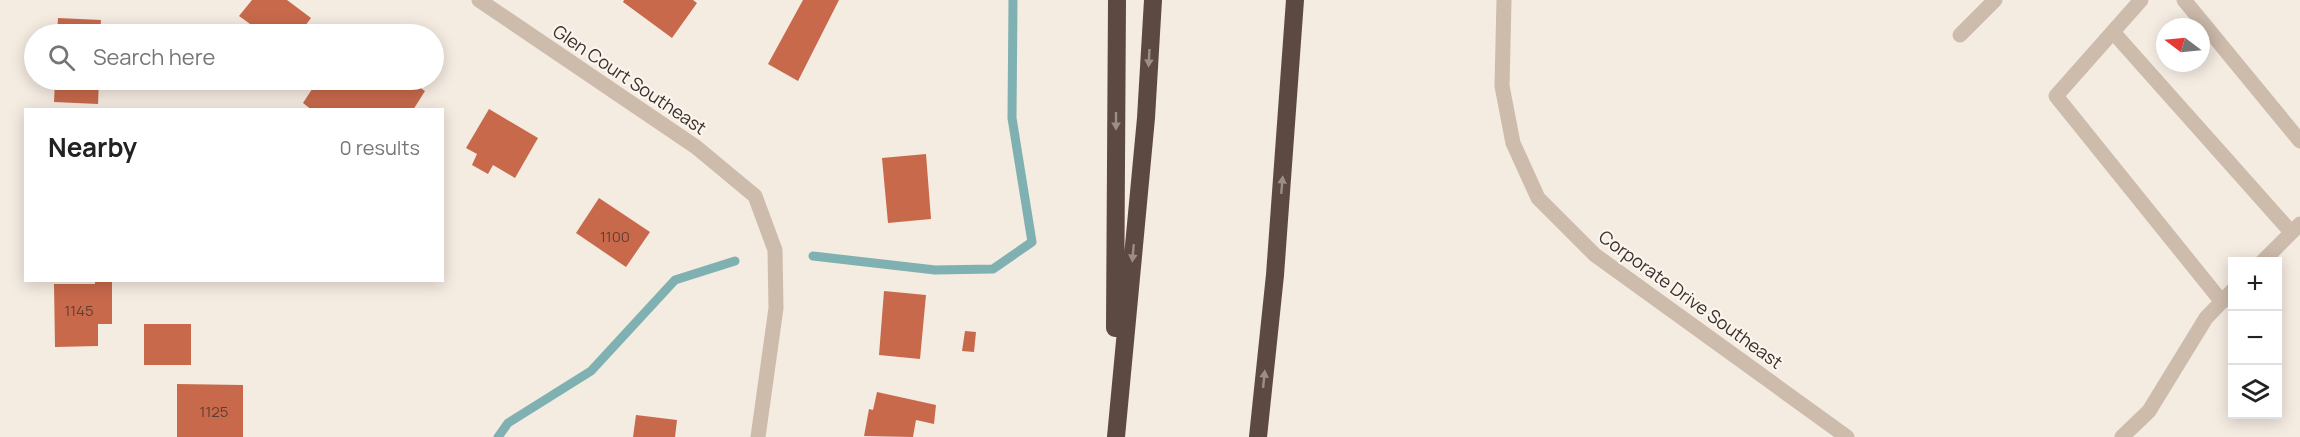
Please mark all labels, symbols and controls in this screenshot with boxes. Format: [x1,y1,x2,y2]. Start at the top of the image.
north arrow [2156,18,2210,72]
street label: Glen Court Southeast [549,19,711,139]
search box [24,24,444,90]
icon: search [45,41,78,74]
text: Search here [93,42,215,72]
one-way arrow [1145,49,1154,68]
one-way arrow [1111,112,1121,131]
text: Nearby [48,129,137,165]
text: 0 results [340,134,420,161]
one-way arrow [1277,175,1287,194]
street label: Corporate Drive Southeast [1594,224,1788,374]
house number: 1100 [600,226,630,247]
one-way arrow [1128,243,1138,262]
map controls [2228,257,2282,419]
button: + [2228,257,2282,311]
house number: 1145 [64,300,94,321]
button: − [2228,311,2282,365]
button: layers [2228,365,2282,419]
one-way arrow [1259,369,1269,388]
house number: 1125 [200,401,228,422]

